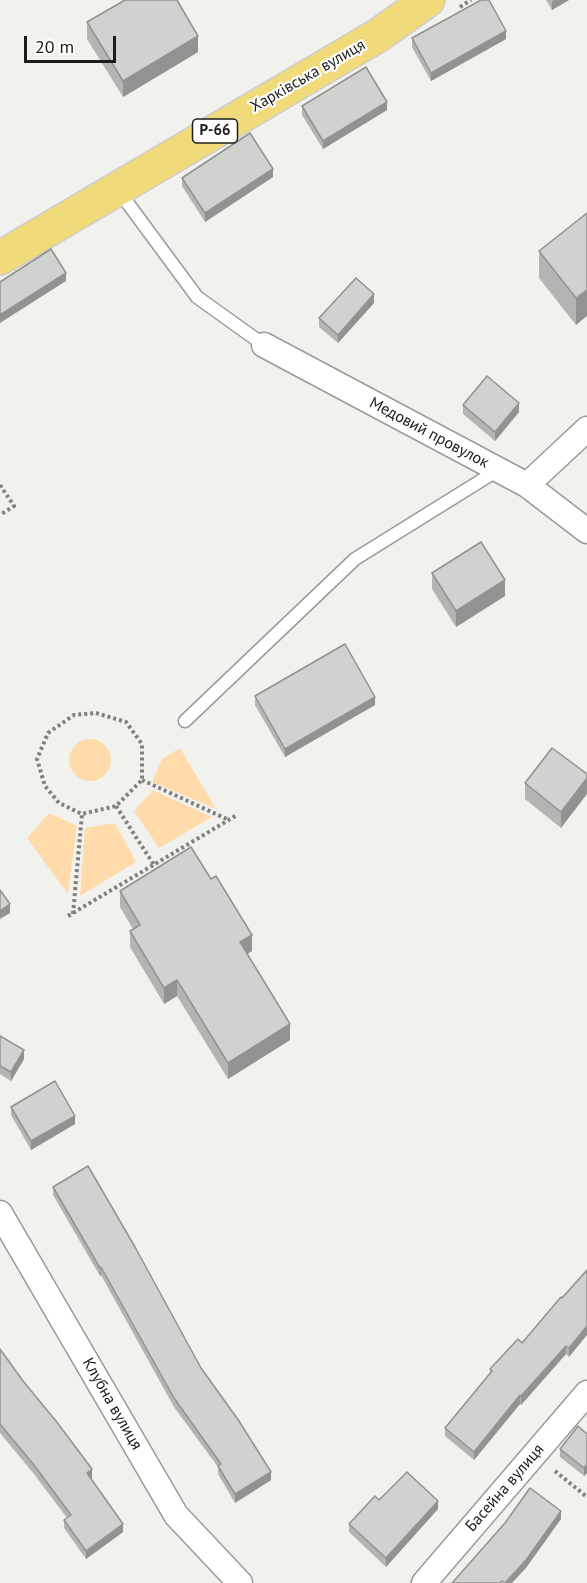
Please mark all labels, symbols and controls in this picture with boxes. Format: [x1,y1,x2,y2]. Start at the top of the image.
scale bar [27,24,118,62]
text: 20 m [35,35,74,58]
street label: Харківська вулиця [247,35,369,117]
road number: Р-66 [192,119,238,143]
street label: Медовий провулок [366,393,492,473]
street label: Клубна вулиця [78,1355,146,1453]
street label: Басейна вулиця [462,1440,548,1536]

